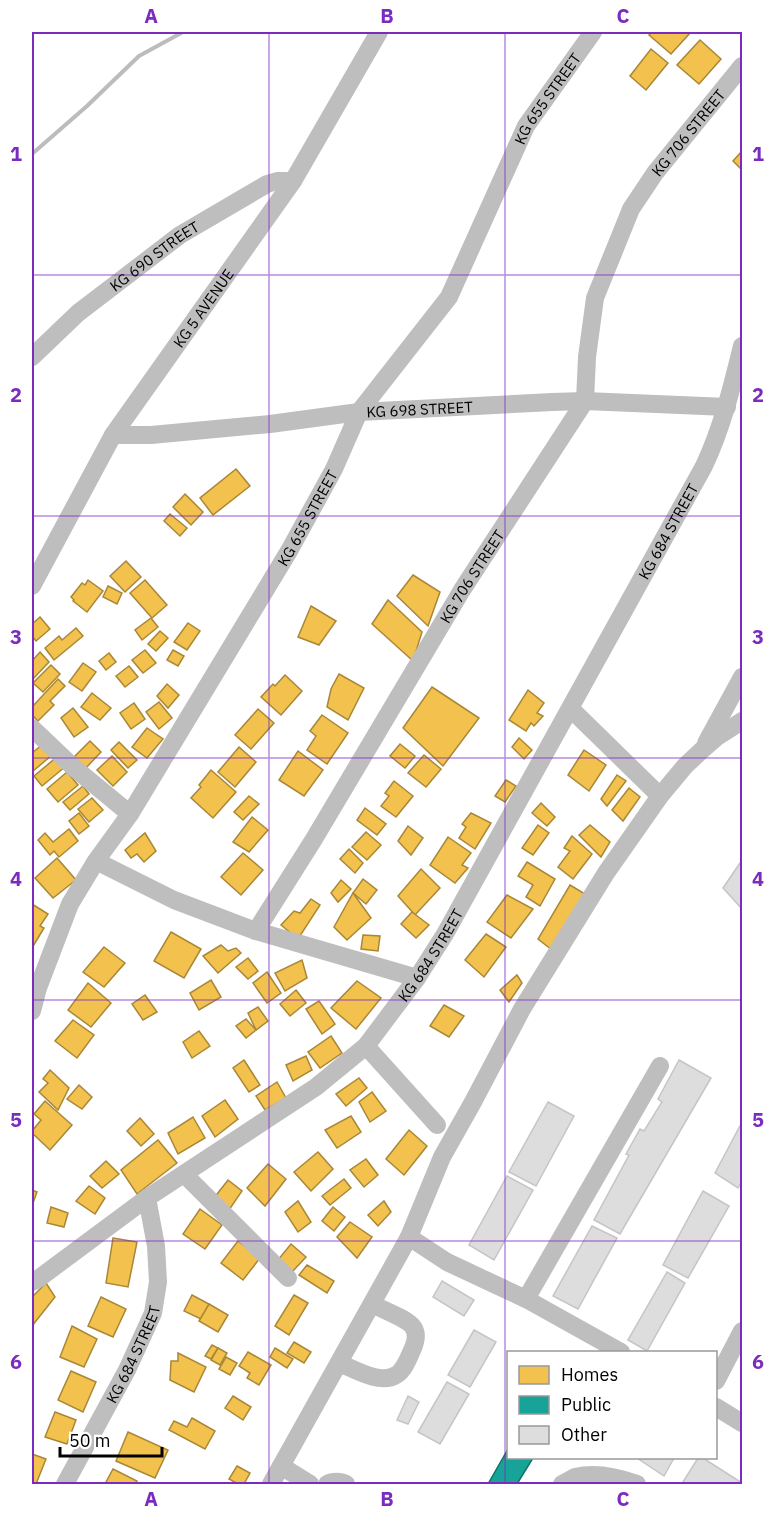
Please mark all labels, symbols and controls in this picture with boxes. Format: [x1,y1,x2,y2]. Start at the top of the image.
text: A [144,2,158,29]
text: B [380,2,394,29]
text: C [616,2,630,29]
street label: KG 655 STREET [510,49,585,147]
street label: KG 706 STREET [647,85,729,180]
text: 1 [10,140,22,167]
text: 1 [752,140,764,167]
street label: KG 690 STREET [106,216,203,295]
street label: KG 5 AVENUE [169,265,237,351]
text: 2 [10,381,22,408]
text: 2 [752,381,764,408]
street label: KG 698 STREET [366,397,474,421]
street label: KG 655 STREET [273,466,341,569]
street label: KG 684 STREET [634,480,702,582]
street label: KG 706 STREET [435,526,508,626]
text: 3 [10,623,22,650]
text: 3 [752,623,764,650]
text: 4 [10,865,22,892]
text: 4 [752,865,764,892]
street label: KG 684 STREET [393,905,467,1005]
text: 5 [10,1106,22,1133]
text: 5 [752,1106,764,1133]
street label: KG 684 STREET [101,1303,164,1406]
text: 6 [10,1348,22,1375]
text: 6 [752,1348,764,1375]
legend [507,1351,717,1459]
text: Homes [561,1363,618,1386]
text: Public [561,1393,611,1416]
scale bar [60,1420,162,1458]
text: Other [561,1423,607,1446]
text: 50 m [69,1429,111,1452]
text: A [144,1485,158,1512]
text: B [380,1485,394,1512]
text: C [616,1485,630,1512]

